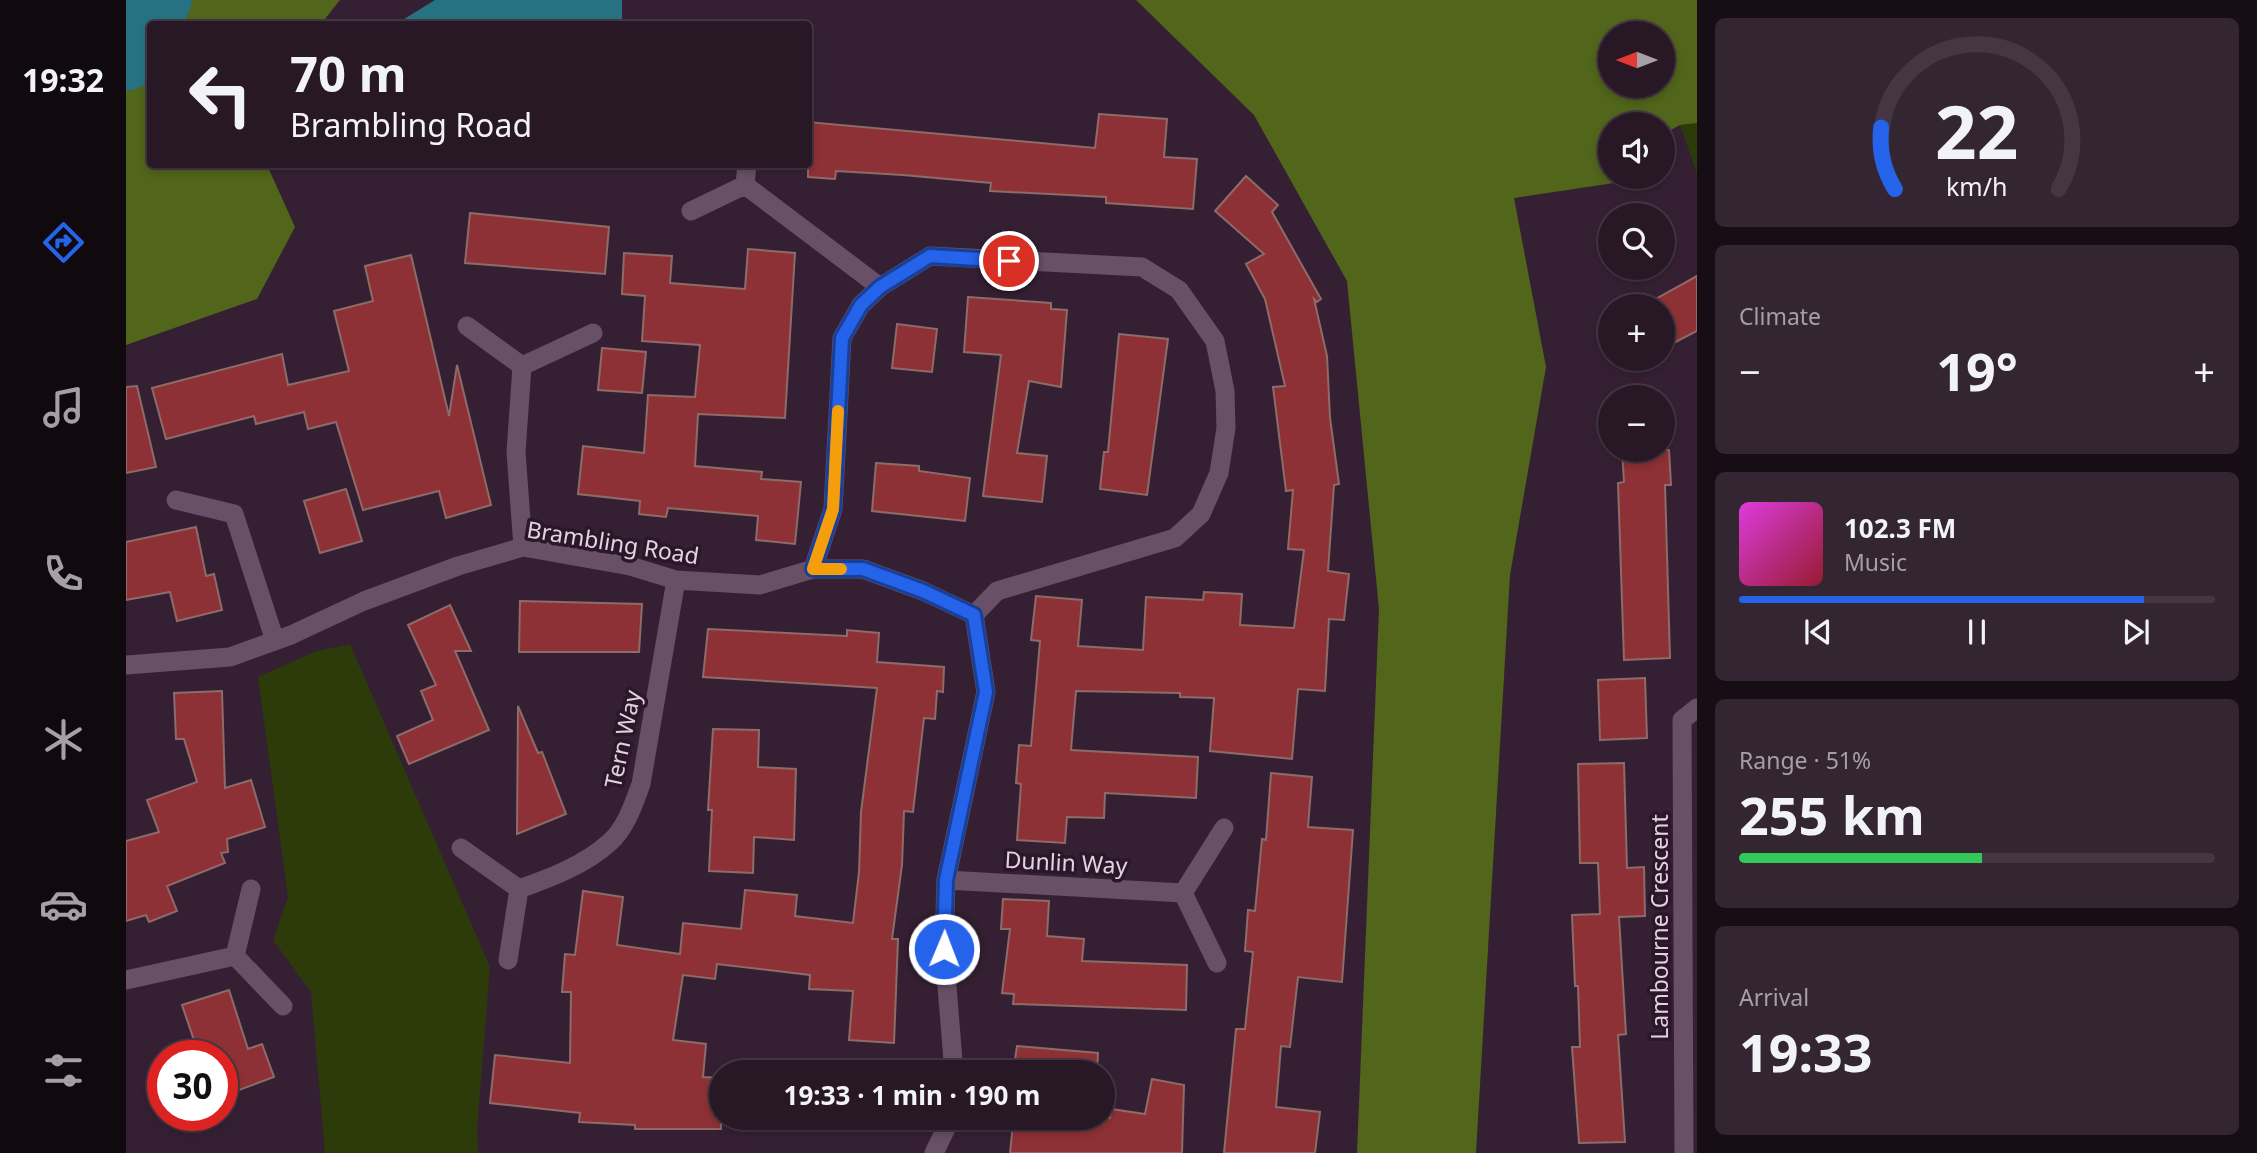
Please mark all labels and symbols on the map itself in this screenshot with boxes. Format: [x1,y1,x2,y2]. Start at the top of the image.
north arrow [1598,21,1675,98]
pin [979,231,1039,291]
street label: Brambling Road [525,513,701,571]
street label: Tern Way [596,687,648,791]
street label: Lambourne Crescent [1643,814,1675,1040]
street label: Dunlin Way [1004,843,1128,881]
position arrow [907,912,981,986]
speed limit sign: 30 [147,1040,238,1131]

